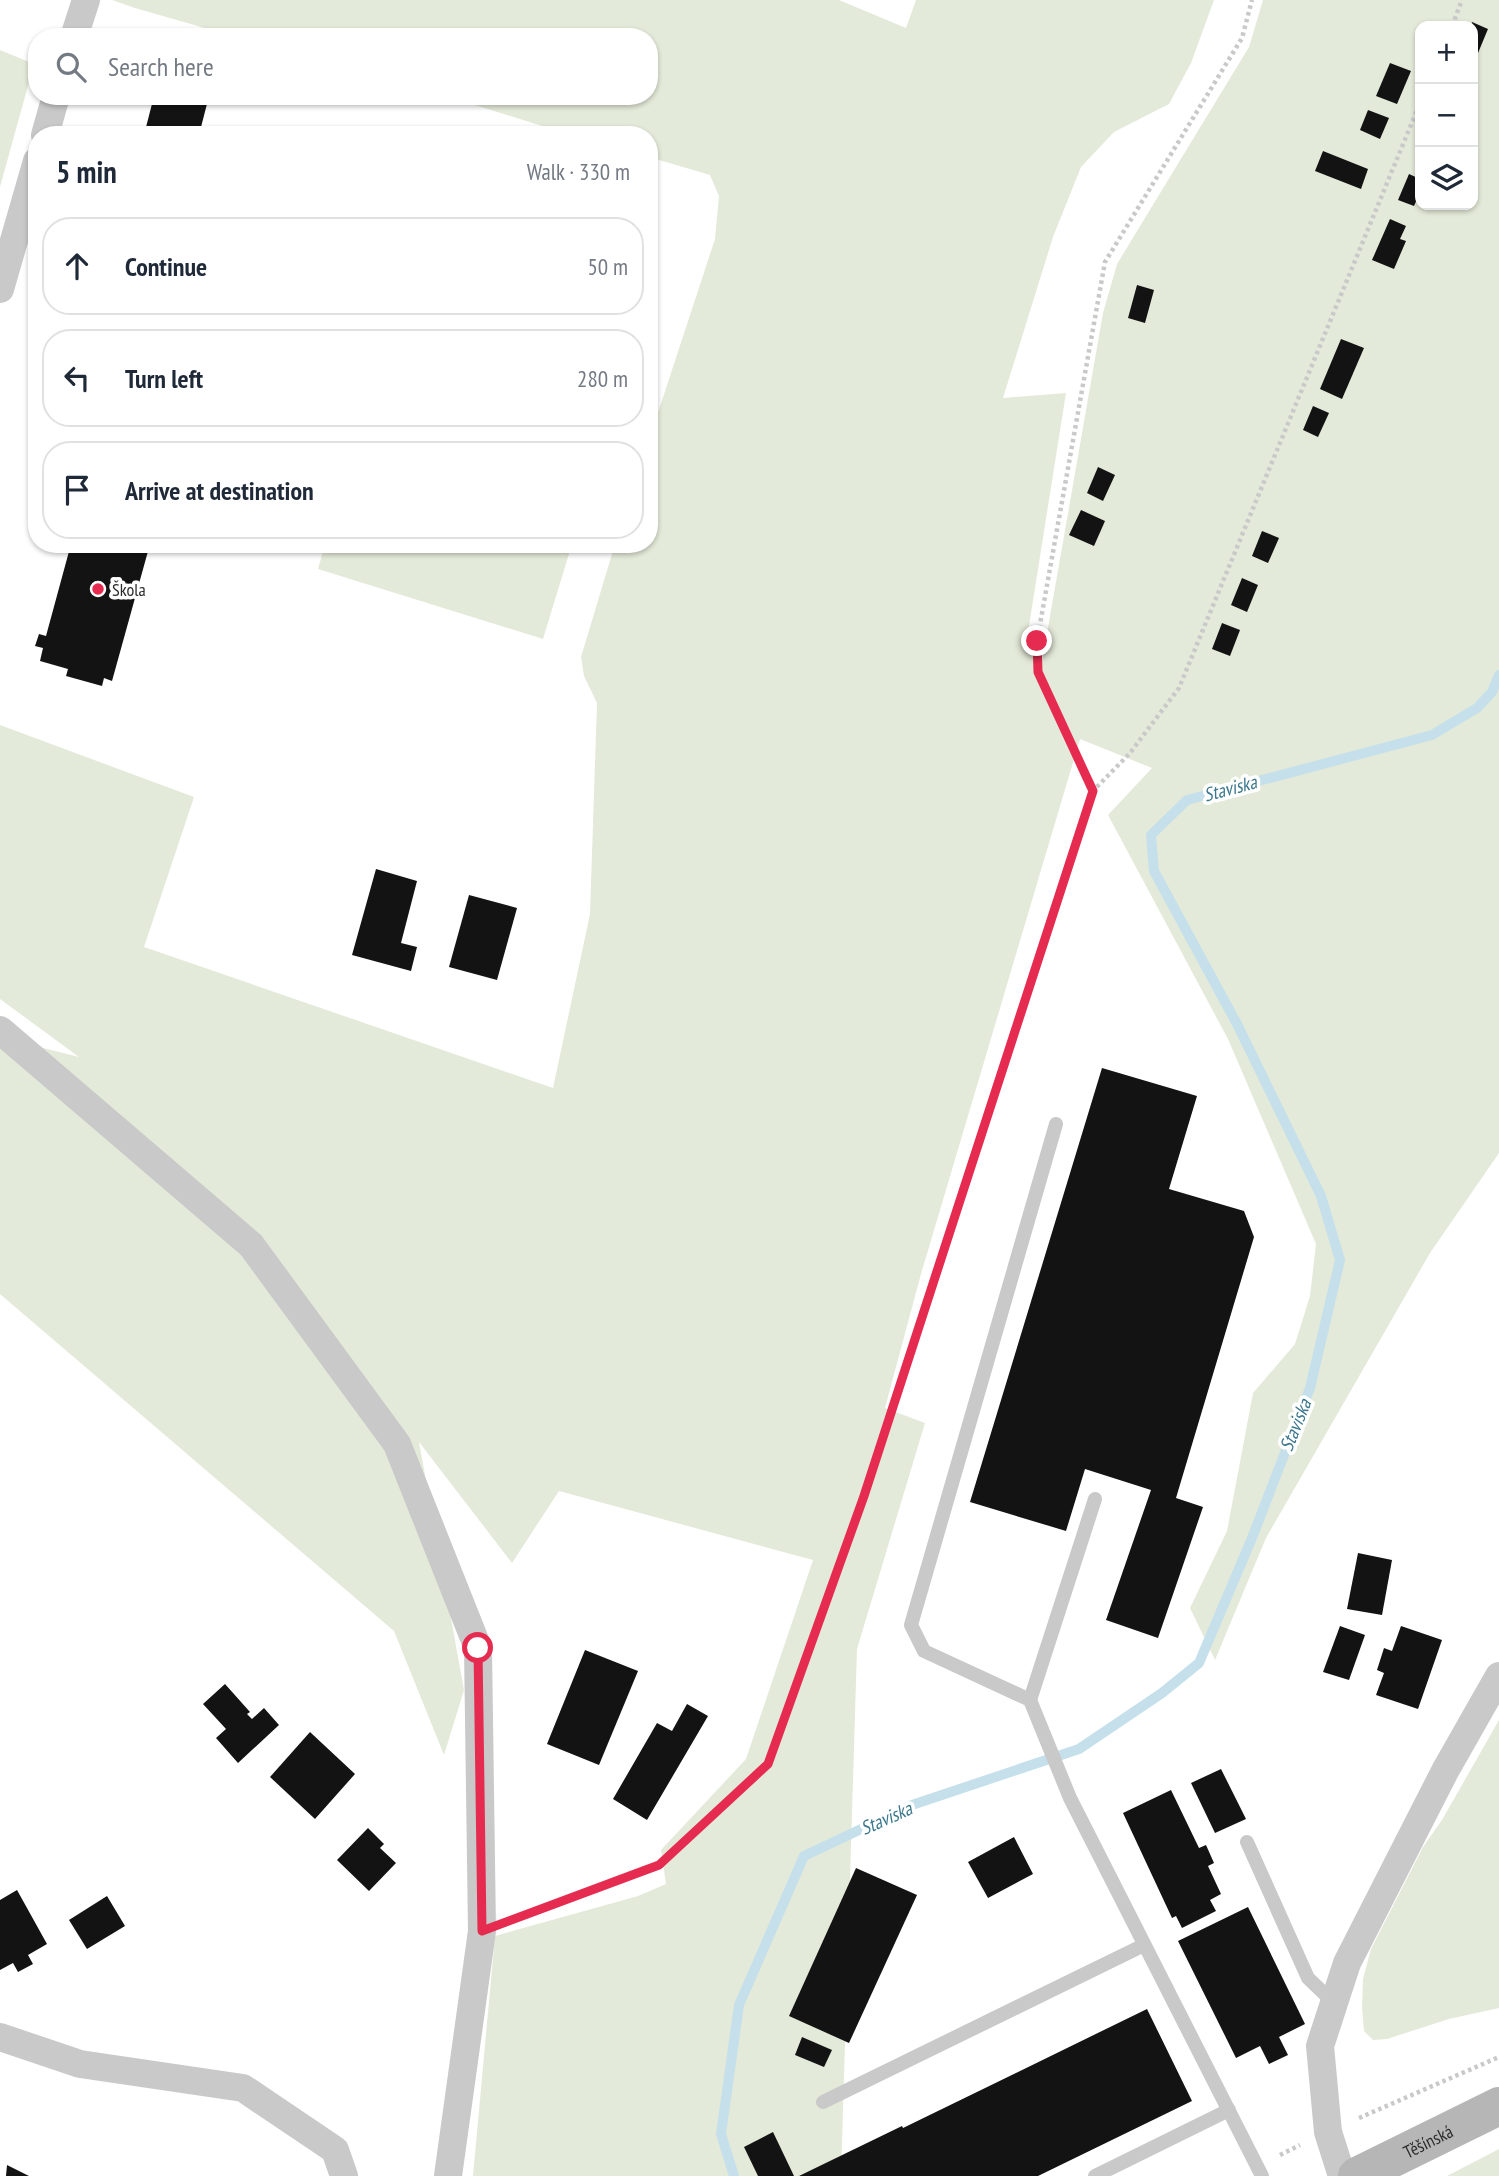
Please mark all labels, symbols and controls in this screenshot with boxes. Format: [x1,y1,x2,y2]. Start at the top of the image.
map controls [1415,21,1478,210]
button: + [1415,21,1478,84]
search box [28,28,658,105]
icon: search [52,48,90,86]
text: Search here [108,50,214,83]
button: − [1415,84,1478,147]
button: layers [1415,147,1478,210]
text: 5 min [56,152,117,191]
text: Walk · 330 m [527,157,630,186]
icon: ahead [58,247,96,285]
text: Continue [125,250,207,283]
text: 50 m [587,252,628,281]
icon: left [58,359,96,397]
text: Turn left [125,362,203,395]
text: 280 m [577,364,628,393]
icon: arrive [58,471,96,509]
text: Arrive at destination [125,474,314,507]
place label: Škola [112,578,146,601]
marker: Škola [90,581,106,597]
route end [1021,625,1052,656]
water label: Staviska [1201,769,1260,807]
water label: Staviska [1274,1394,1317,1454]
route start [462,1632,493,1663]
water label: Staviska [857,1796,917,1840]
street label: Těšínská [1399,2119,1456,2163]

